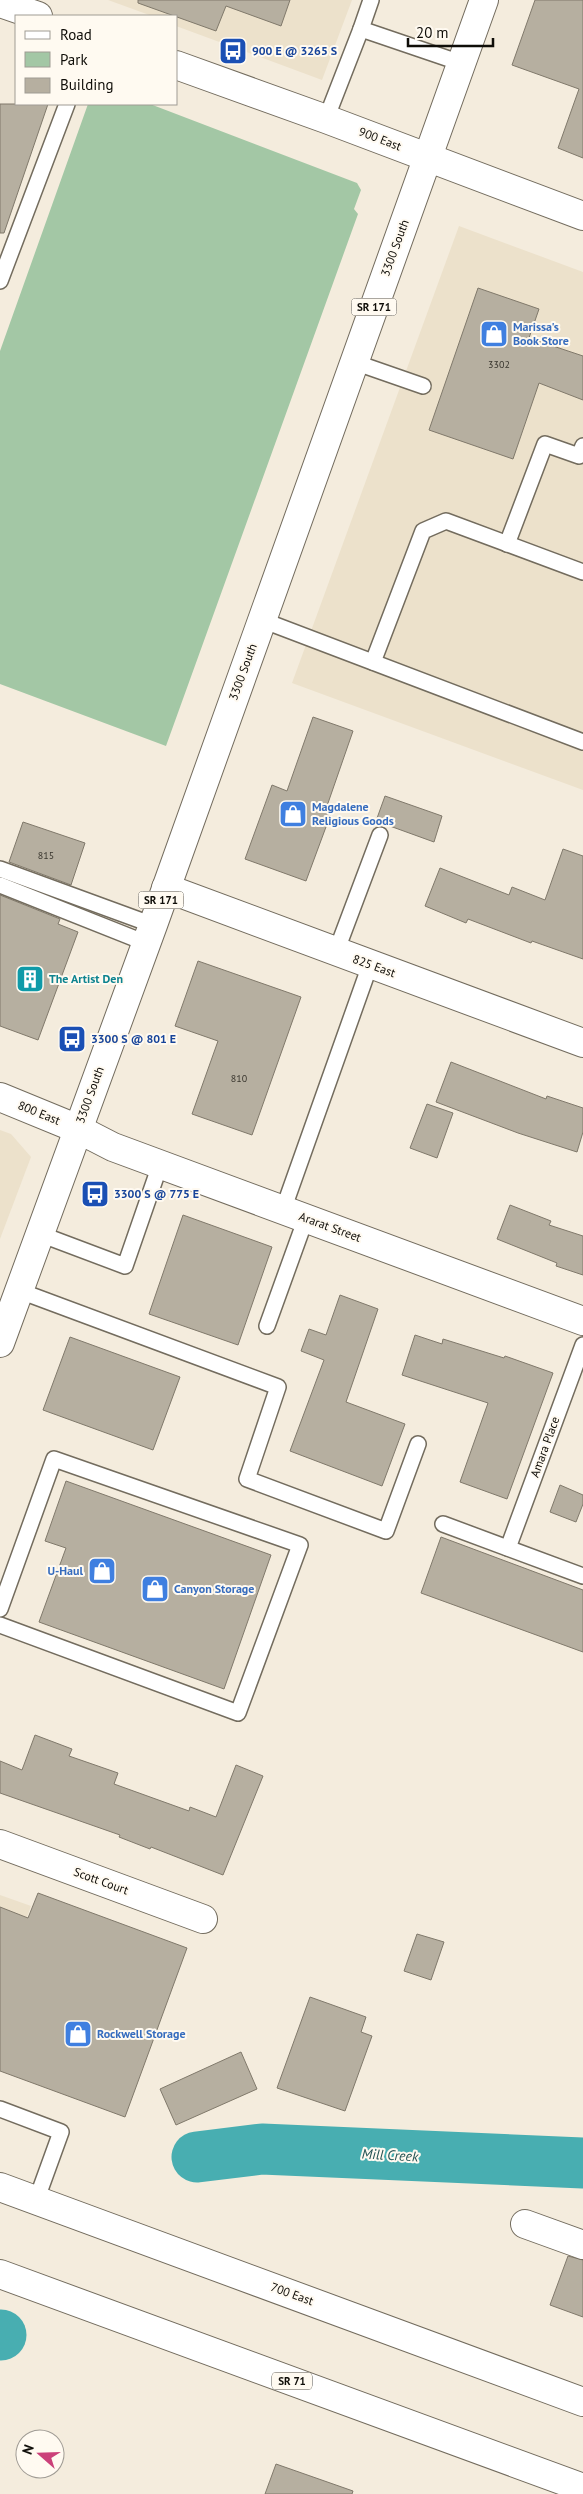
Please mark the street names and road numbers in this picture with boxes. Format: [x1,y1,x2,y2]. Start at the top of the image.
street label: 900 East [357,124,404,153]
street label: 3300 South [377,217,412,278]
road number: SR 171 [352,298,396,316]
street label: 3300 South [225,641,260,702]
road number: SR 171 [138,892,184,908]
street label: 825 East [351,951,398,980]
street label: 3300 South [72,1064,107,1125]
street label: 800 East [16,1097,63,1128]
street label: Ararat Street [297,1208,363,1245]
street label: Amara Place [527,1414,562,1479]
street label: Scott Court [72,1864,131,1897]
street label: 700 East [269,2279,316,2308]
road number: SR 71 [272,2372,312,2390]

